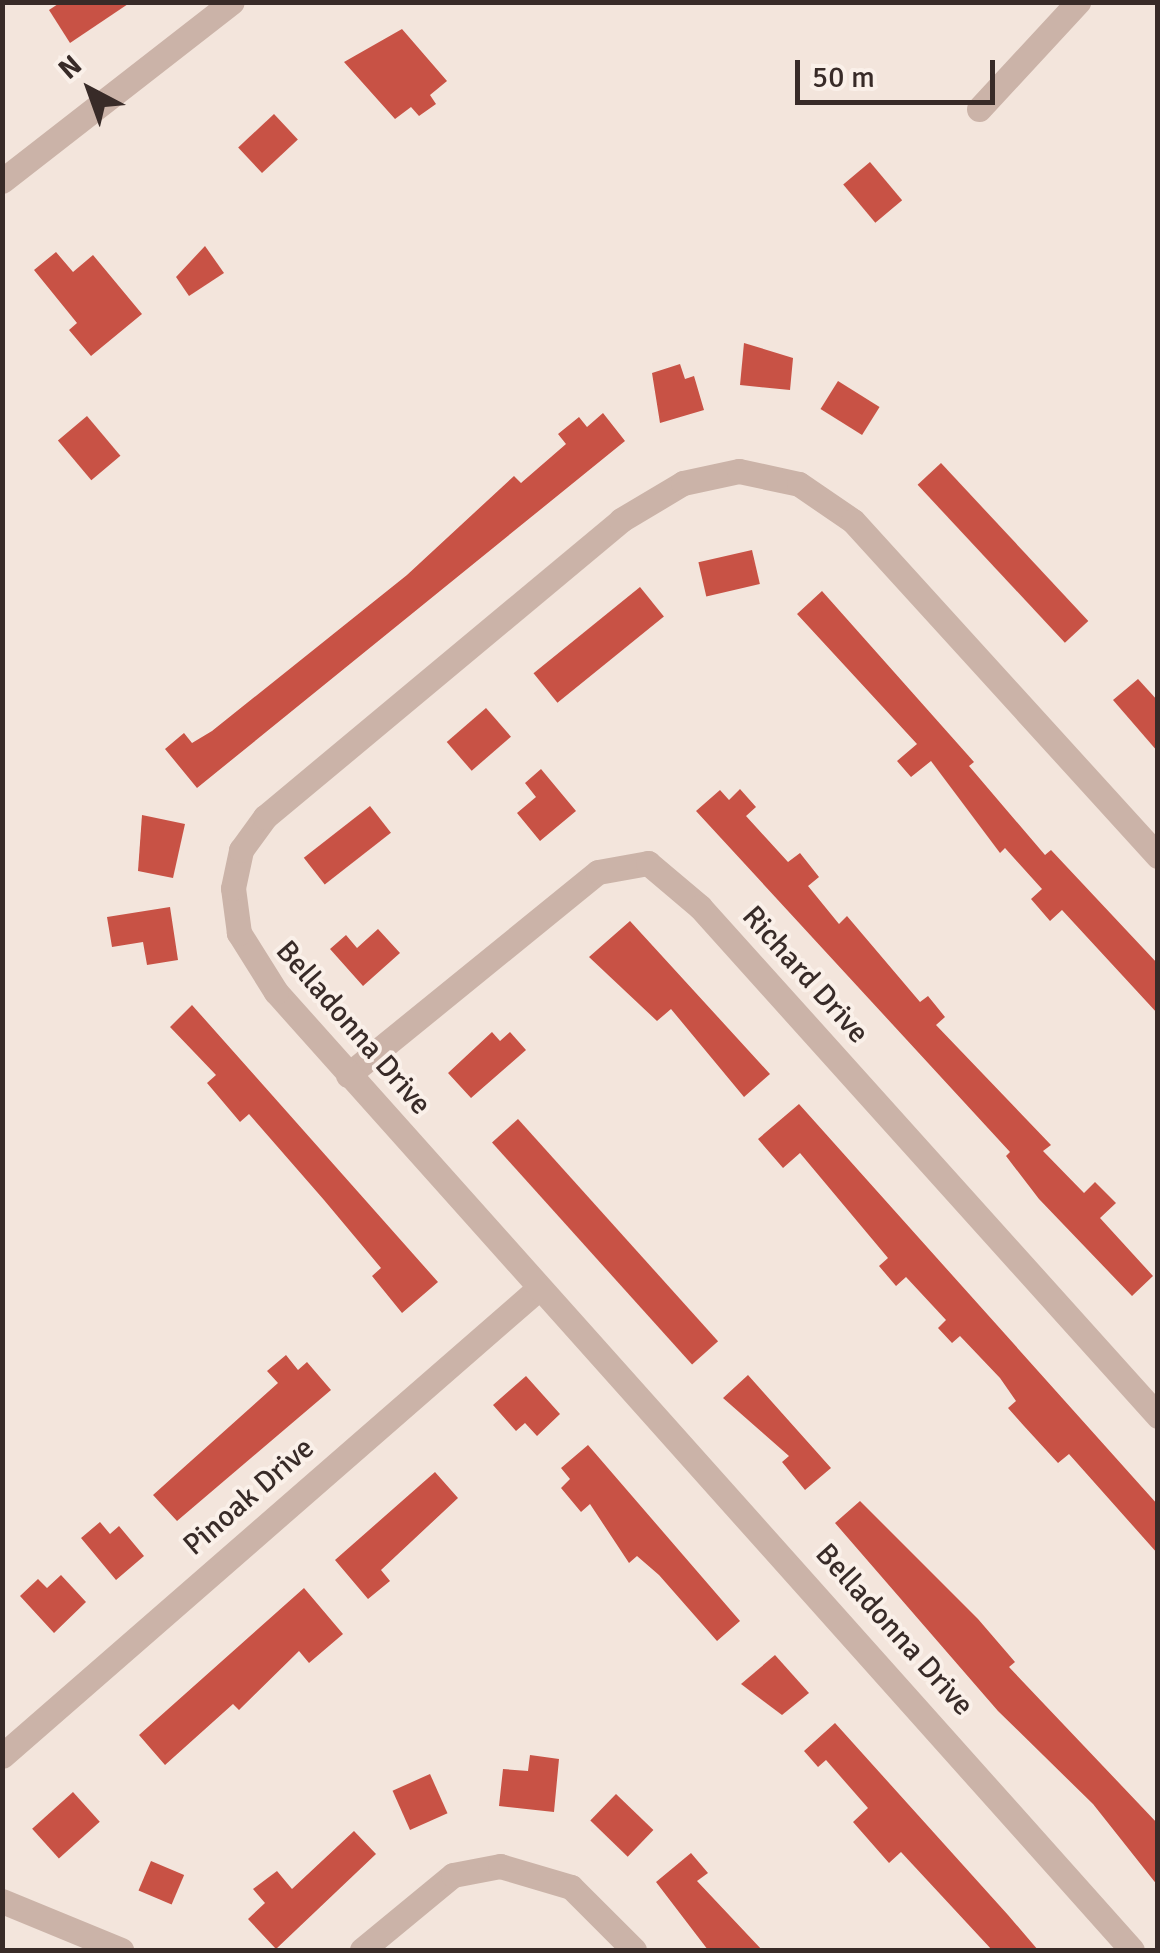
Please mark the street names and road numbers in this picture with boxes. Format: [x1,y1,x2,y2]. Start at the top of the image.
street label: Richard Drive [734,899,876,1051]
street label: Belladonna Drive [268,934,438,1122]
street label: Pinoak Drive [176,1431,322,1563]
street label: Belladonna Drive [807,1537,981,1723]

